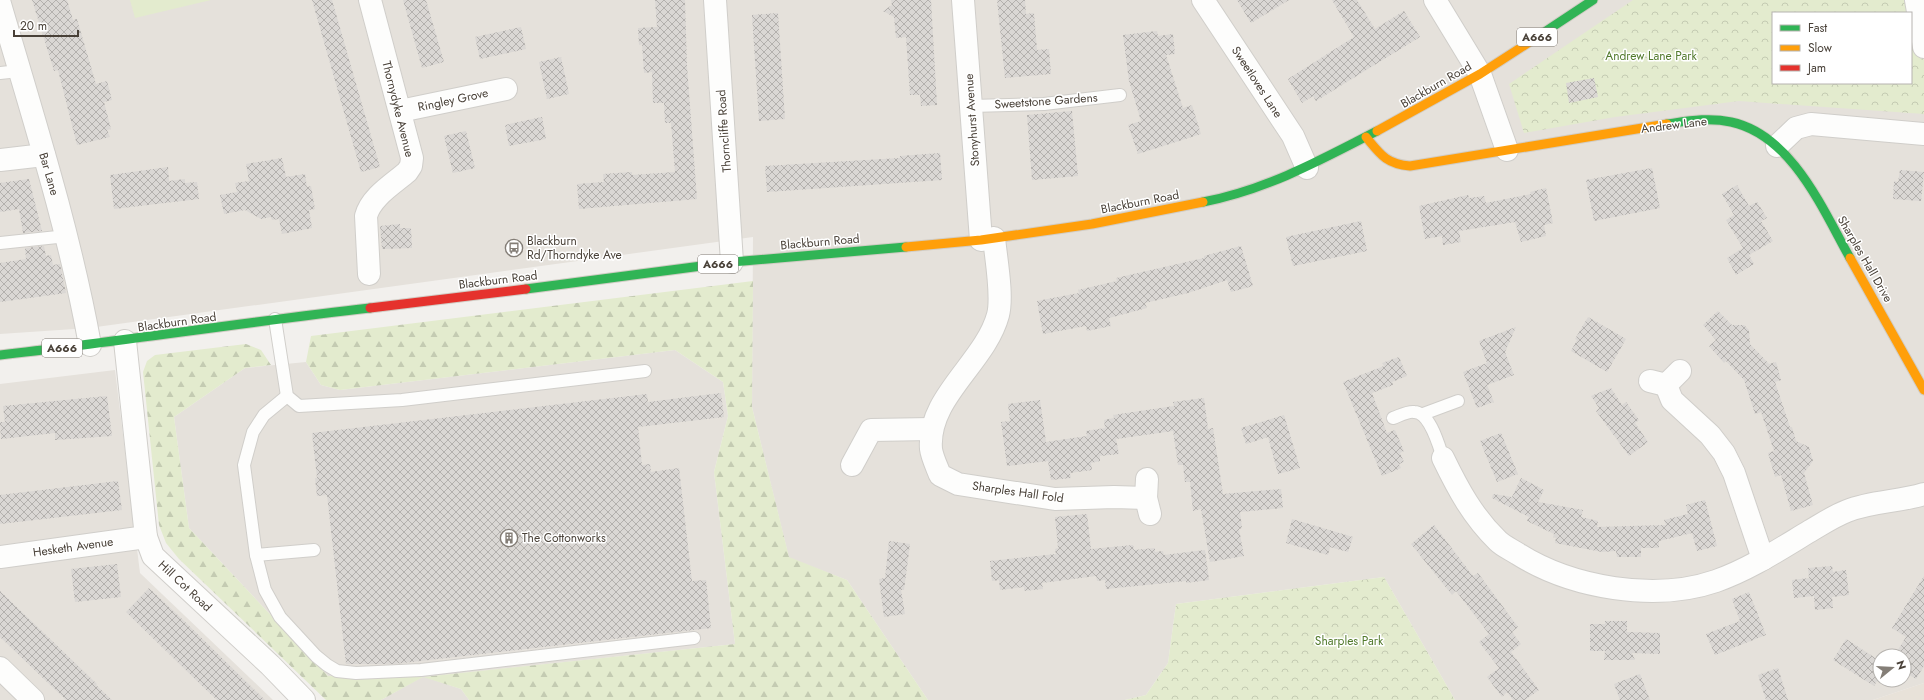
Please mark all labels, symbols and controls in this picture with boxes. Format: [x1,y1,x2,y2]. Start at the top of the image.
scale bar [14,12,78,38]
legend [1772,12,1912,84]
text: 20 m [20,17,47,35]
text: Fast [1808,19,1827,37]
road number: A666 [1517,28,1557,46]
text: Slow [1808,39,1833,57]
street label: Sweetloves Lane [1227,43,1287,121]
park label: Andrew Lane Park [1605,47,1697,65]
street label: Blackburn Road [1397,57,1475,113]
street label: Thornydyke Avenue [377,59,419,159]
text: Jam [1806,59,1826,77]
street label: Stonyhurst Avenue [960,73,984,167]
street label: Ringley Grove [416,84,490,116]
street label: Sweetstone Gardens [994,88,1098,114]
street label: Thorncliffe Road [712,89,736,173]
street label: Andrew Lane [1640,112,1708,138]
street label: Bar Lane [34,150,64,198]
street label: Blackburn Road [1099,186,1181,218]
street label: Sharples Hall Drive [1833,212,1897,306]
street label: Blackburn Road [780,230,860,254]
place label: Blackburn Rd/Thorndyke Ave [527,232,622,264]
bus stop icon: Blackburn Rd/Thorndyke Ave [504,238,524,258]
road number: A666 [698,255,738,273]
street label: Blackburn Road [458,266,538,294]
street label: Blackburn Road [136,308,218,336]
road number: A666 [42,339,82,357]
street label: Sharples Hall Fold [971,477,1065,507]
building icon: The Cottonworks [499,528,519,548]
place label: The Cottonworks [522,529,606,547]
street label: Hesketh Avenue [32,532,114,562]
street label: Hill Cot Road [154,556,216,616]
park label: Sharples Park [1315,632,1384,650]
north arrow [1872,648,1912,688]
text: N [1893,658,1910,672]

